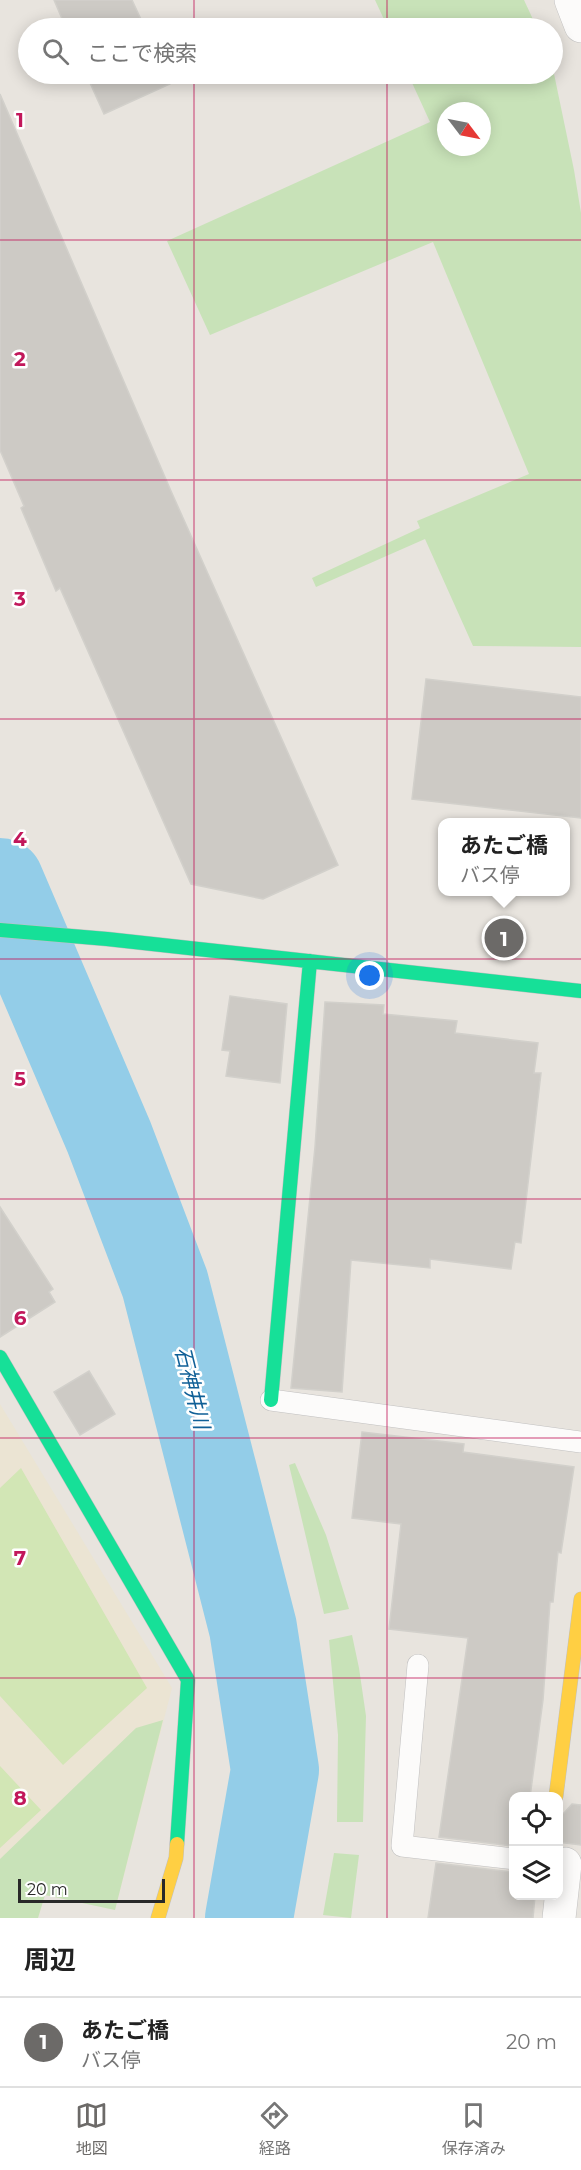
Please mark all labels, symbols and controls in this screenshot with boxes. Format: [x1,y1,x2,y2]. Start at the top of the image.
search box [18,18,563,84]
icon: search [39,35,72,68]
text: ここで検索 [87,40,197,67]
north arrow [437,102,491,156]
text: 1 [16,108,24,132]
text: 2 [14,347,26,371]
text: 3 [13,587,26,611]
popup [438,818,570,896]
text: 4 [13,827,27,851]
text: あたご橋 [460,832,548,859]
text: バス停 [460,863,520,887]
pin: 1 [484,916,524,960]
your location [355,961,384,990]
text: 5 [14,1067,26,1091]
text: 6 [14,1306,27,1330]
water label: 石神井川 [170,1344,215,1434]
text: 7 [14,1546,26,1570]
text: 8 [13,1786,27,1810]
map controls [509,1792,563,1900]
button: locate [509,1792,563,1846]
button: layers [509,1846,563,1900]
scale bar [18,1876,165,1904]
text: 20 m [27,1880,68,1899]
text: 周辺 [24,1944,76,1976]
text: あたご橋 [81,2017,169,2044]
text: 1 [40,2030,47,2054]
text: 20 m [506,2030,557,2054]
text: バス停 [81,2048,141,2072]
tab: 地図 [75,2099,108,2159]
tab: 経路 [258,2099,291,2159]
tab: 保存済み [442,2099,506,2159]

